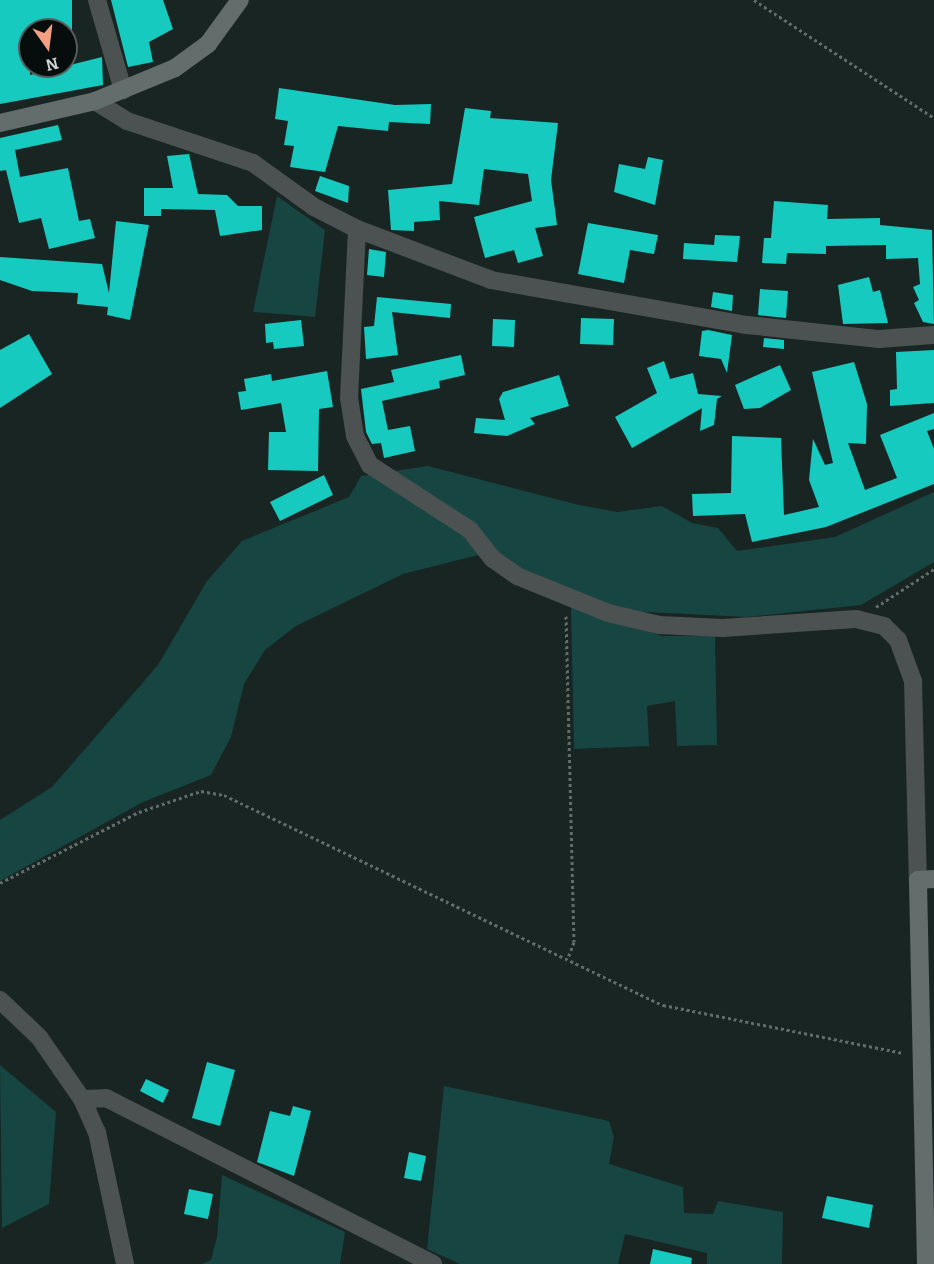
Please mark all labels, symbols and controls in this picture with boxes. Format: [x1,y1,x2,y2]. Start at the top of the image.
north arrow [18,18,78,78]
text: N [44,53,60,75]

